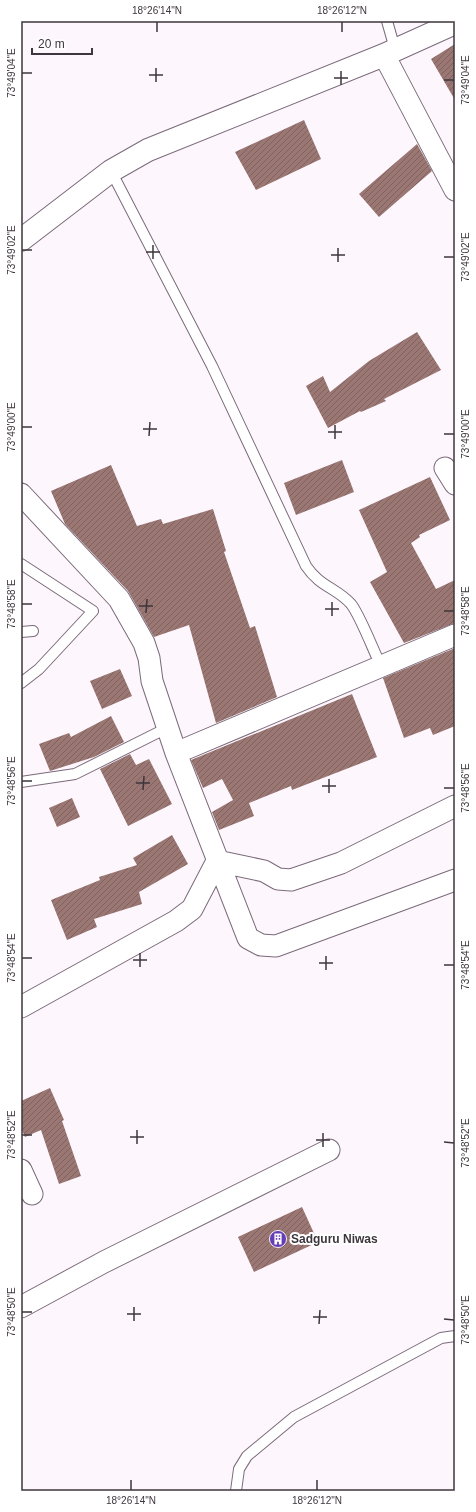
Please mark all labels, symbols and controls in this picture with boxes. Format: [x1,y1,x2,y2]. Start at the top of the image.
text: 18°26'14"N [132,5,182,16]
text: 18°26'12"N [317,5,367,16]
scale bar [32,30,92,56]
text: 20 m [38,37,65,51]
text: 73°49'04"E [6,48,17,98]
text: 73°49'04"E [460,55,471,105]
text: 73°49'02"E [6,225,17,275]
text: 73°49'02"E [460,232,471,282]
text: 73°49'00"E [6,402,17,452]
text: 73°49'00"E [460,409,471,459]
text: 73°48'58"E [6,579,17,629]
text: 73°48'58"E [460,586,471,636]
text: 73°48'56"E [6,756,17,806]
text: 73°48'56"E [460,763,471,813]
text: 73°48'54"E [6,933,17,983]
text: 73°48'54"E [460,940,471,990]
text: 73°48'52"E [6,1110,17,1160]
text: 73°48'52"E [460,1118,471,1168]
building icon: Sadguru Niwas [268,1229,288,1249]
place label: Sadguru Niwas [291,1232,378,1246]
text: 73°48'50"E [6,1287,17,1337]
text: 73°48'50"E [460,1295,471,1345]
text: 18°26'14"N [106,1495,156,1506]
text: 18°26'12"N [292,1495,342,1506]

